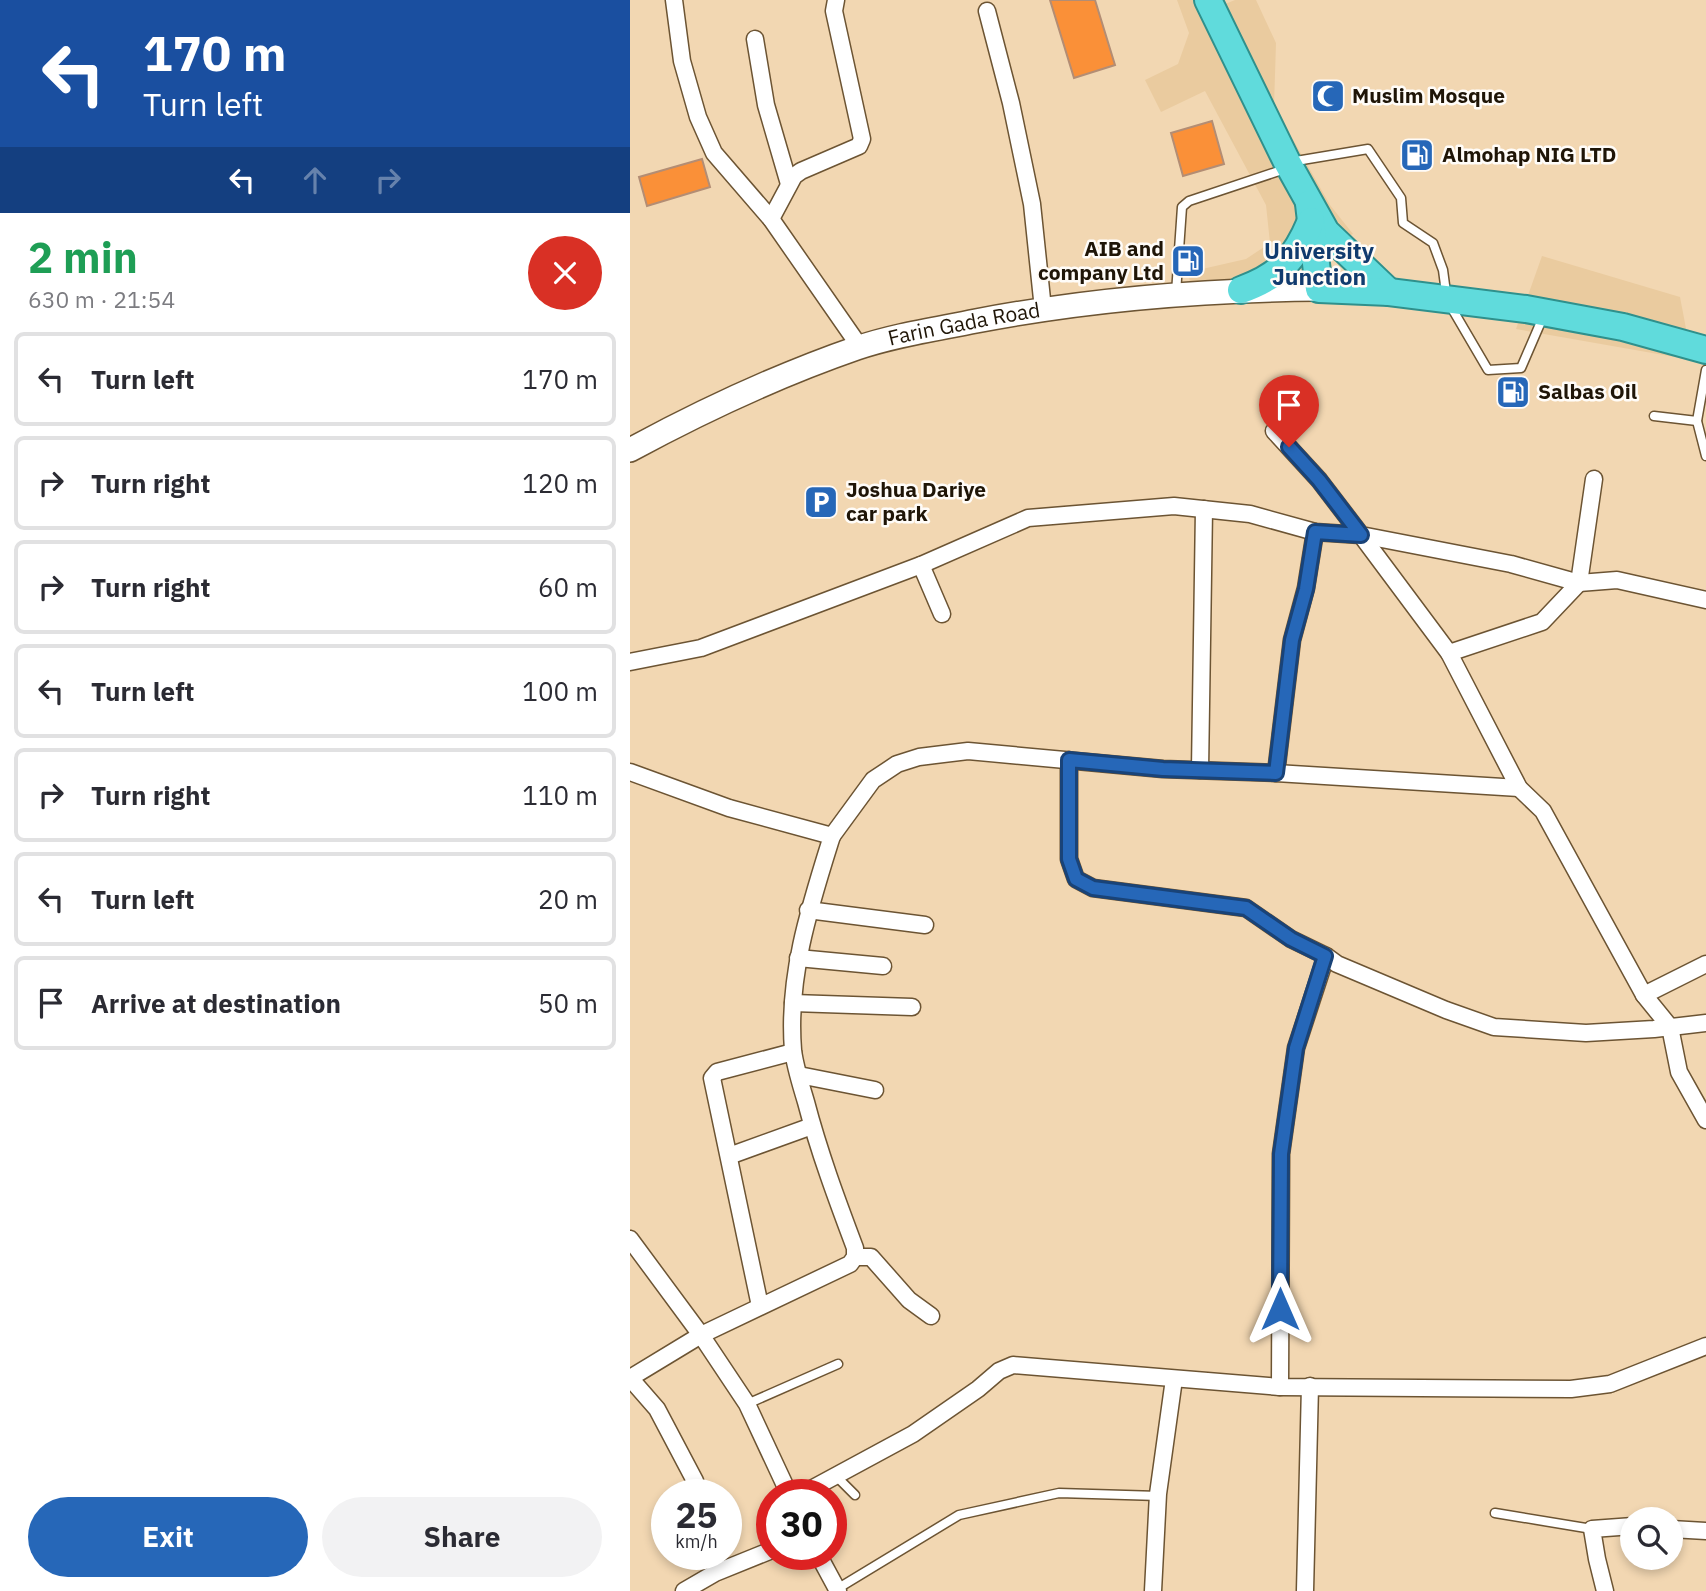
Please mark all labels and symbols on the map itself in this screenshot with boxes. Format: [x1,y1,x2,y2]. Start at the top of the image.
mosque icon: Muslim Mosque [1309,77,1347,115]
place label: Muslim Mosque [1352,81,1505,109]
fuel station icon: Almohap NIG LTD [1398,136,1436,174]
place label: Almohap NIG LTD [1442,140,1616,168]
place label: AIB and company Ltd [1038,234,1164,286]
district label: University Junction [1264,235,1375,291]
fuel station icon: AIB and company Ltd [1169,242,1207,280]
street label: Farin Gada Road [885,295,1042,351]
fuel station icon: Salbas Oil [1494,373,1532,411]
pin [1259,375,1319,447]
place label: Salbas Oil [1538,377,1637,405]
place label: Joshua Dariye car park [846,475,986,527]
parking icon: Joshua Dariye car park [802,483,840,521]
position arrow [1243,1272,1317,1346]
speed limit sign: 30 [756,1479,847,1570]

